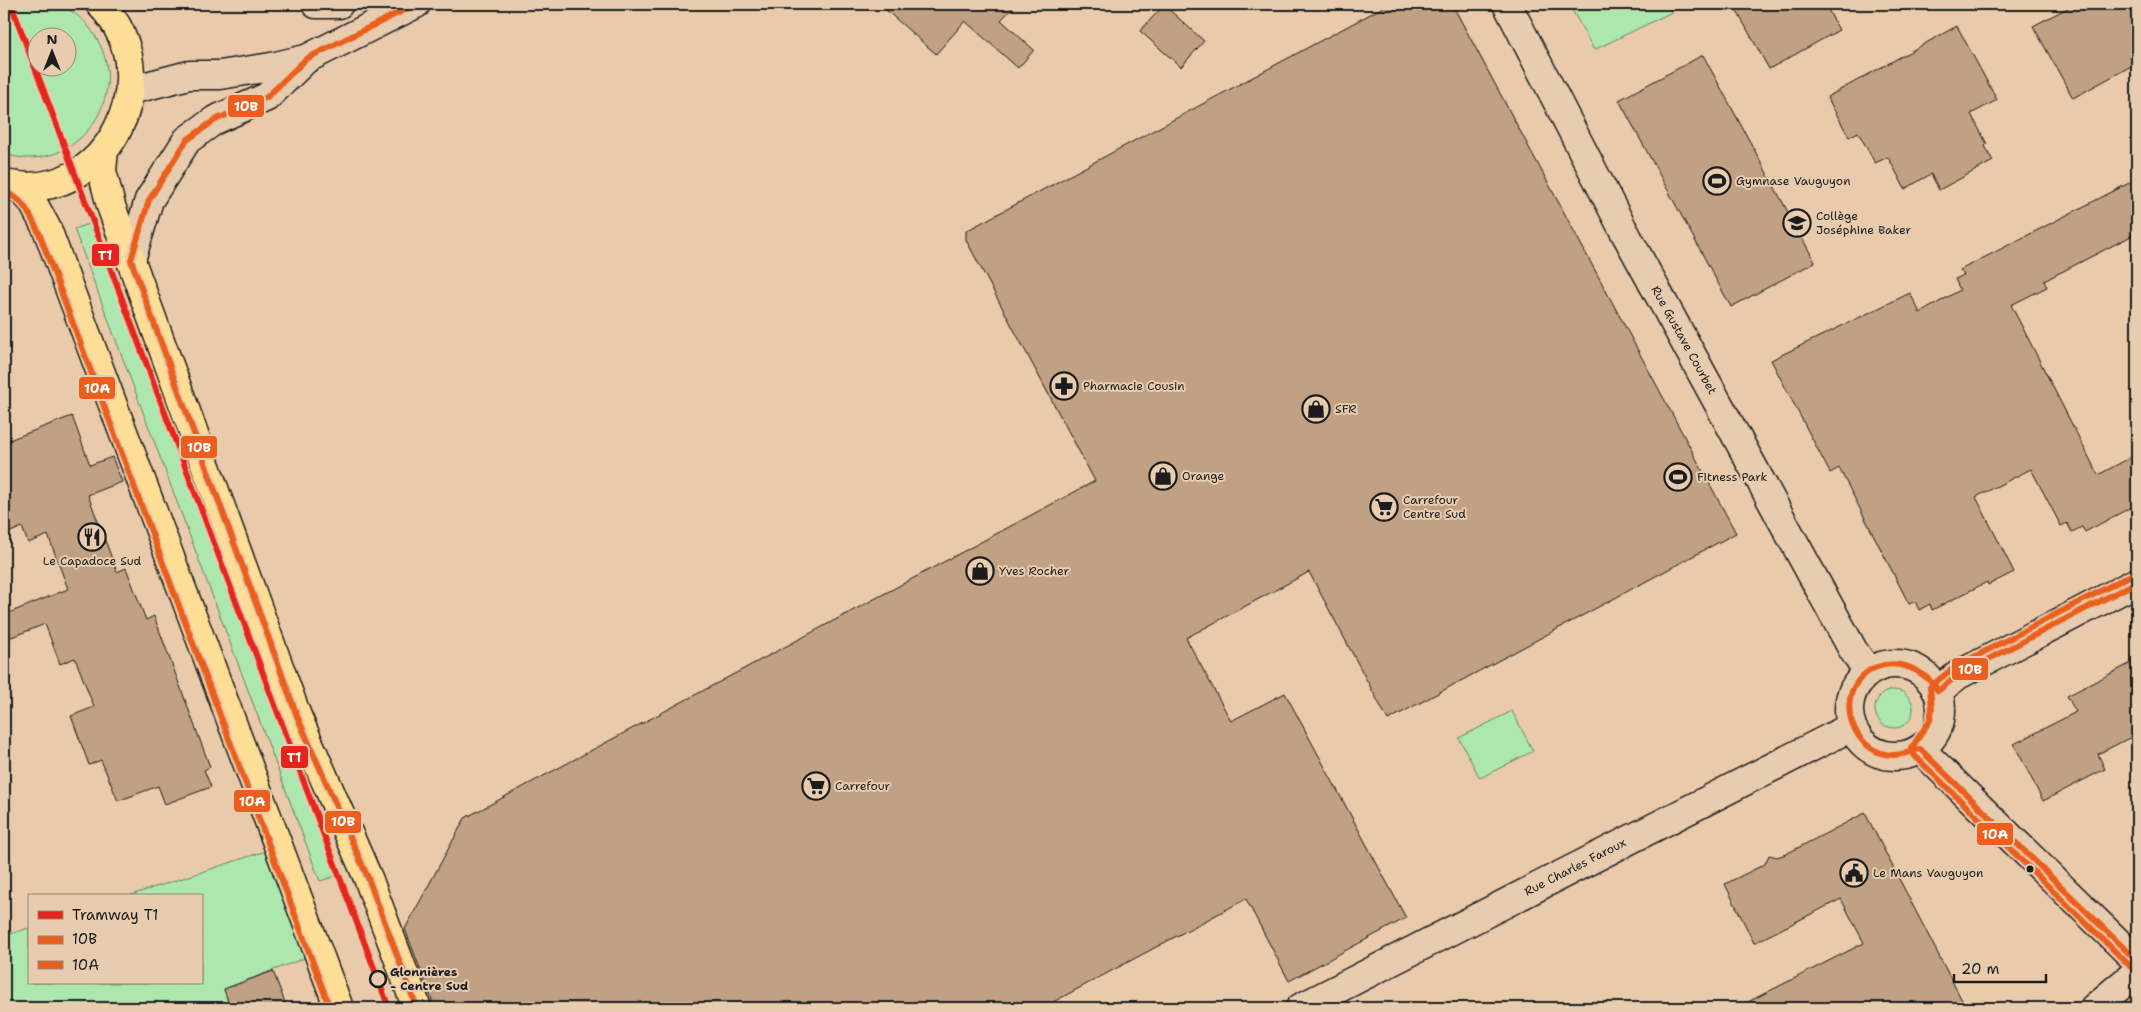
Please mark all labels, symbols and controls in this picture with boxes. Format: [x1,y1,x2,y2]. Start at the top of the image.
north arrow [28,28,78,78]
text: N [46,30,58,48]
line badge: 10B [227,94,265,118]
text: 10B [234,97,259,115]
sports icon: Gymnase Vauguyon [1702,166,1732,196]
place label: Gymnase Vauguyon [1736,173,1850,189]
school or university icon: Collège Joséphine Baker [1782,208,1812,238]
place label: Collège Joséphine Baker [1816,208,1912,238]
line badge: T1 [91,243,120,267]
text: T1 [98,246,112,264]
street label: Rue Gustave Courbet [1647,283,1721,397]
pharmacy icon: Pharmacie Cousin [1049,371,1079,401]
line badge: 10A [78,376,116,400]
place label: Pharmacie Cousin [1083,378,1185,394]
text: 10A [84,379,111,397]
shop icon: SFR [1301,394,1331,424]
place label: SFR [1335,401,1356,417]
line badge: 10B [180,435,218,459]
text: 10B [187,438,212,456]
shop icon: Orange [1148,461,1178,491]
sports icon: Fitness Park [1663,462,1693,492]
place label: Orange [1182,468,1224,484]
place label: Fitness Park [1697,469,1767,485]
supermarket icon: Carrefour Centre Sud [1369,492,1399,522]
place label: Carrefour Centre Sud [1403,492,1466,522]
restaurant icon: Le Capadoce Sud [77,522,107,552]
place label: Le Capadoce Sud [43,553,142,569]
shop icon: Yves Rocher [965,556,995,586]
place label: Yves Rocher [999,563,1070,579]
line badge: 10B [1951,657,1989,681]
text: 10B [1958,660,1983,678]
line badge: T1 [280,745,309,769]
text: T1 [287,748,301,766]
supermarket icon: Carrefour [801,771,831,801]
place label: Carrefour [835,778,891,794]
line badge: 10A [233,789,271,813]
text: 10A [239,792,266,810]
line badge: 10B [324,810,362,834]
text: 10B [331,812,356,830]
line badge: 10A [1976,822,2014,846]
text: 10A [1982,825,2009,843]
street label: Rue Charles Faroux [1521,834,1629,900]
public building icon: Le Mans Vauguyon [1839,858,1869,888]
unlabelled marker [2025,864,2035,874]
place label: Le Mans Vauguyon [1873,865,1983,881]
legend [28,894,202,984]
text: Tramway T1 [72,905,158,925]
text: 10B [72,929,97,949]
scale bar [1954,952,2046,984]
text: 10A [72,955,99,975]
text: 20 m [1961,959,2000,979]
place label: Glonnières - Centre Sud [390,964,468,994]
marker: Glonnières - Centre Sud [369,970,387,988]

